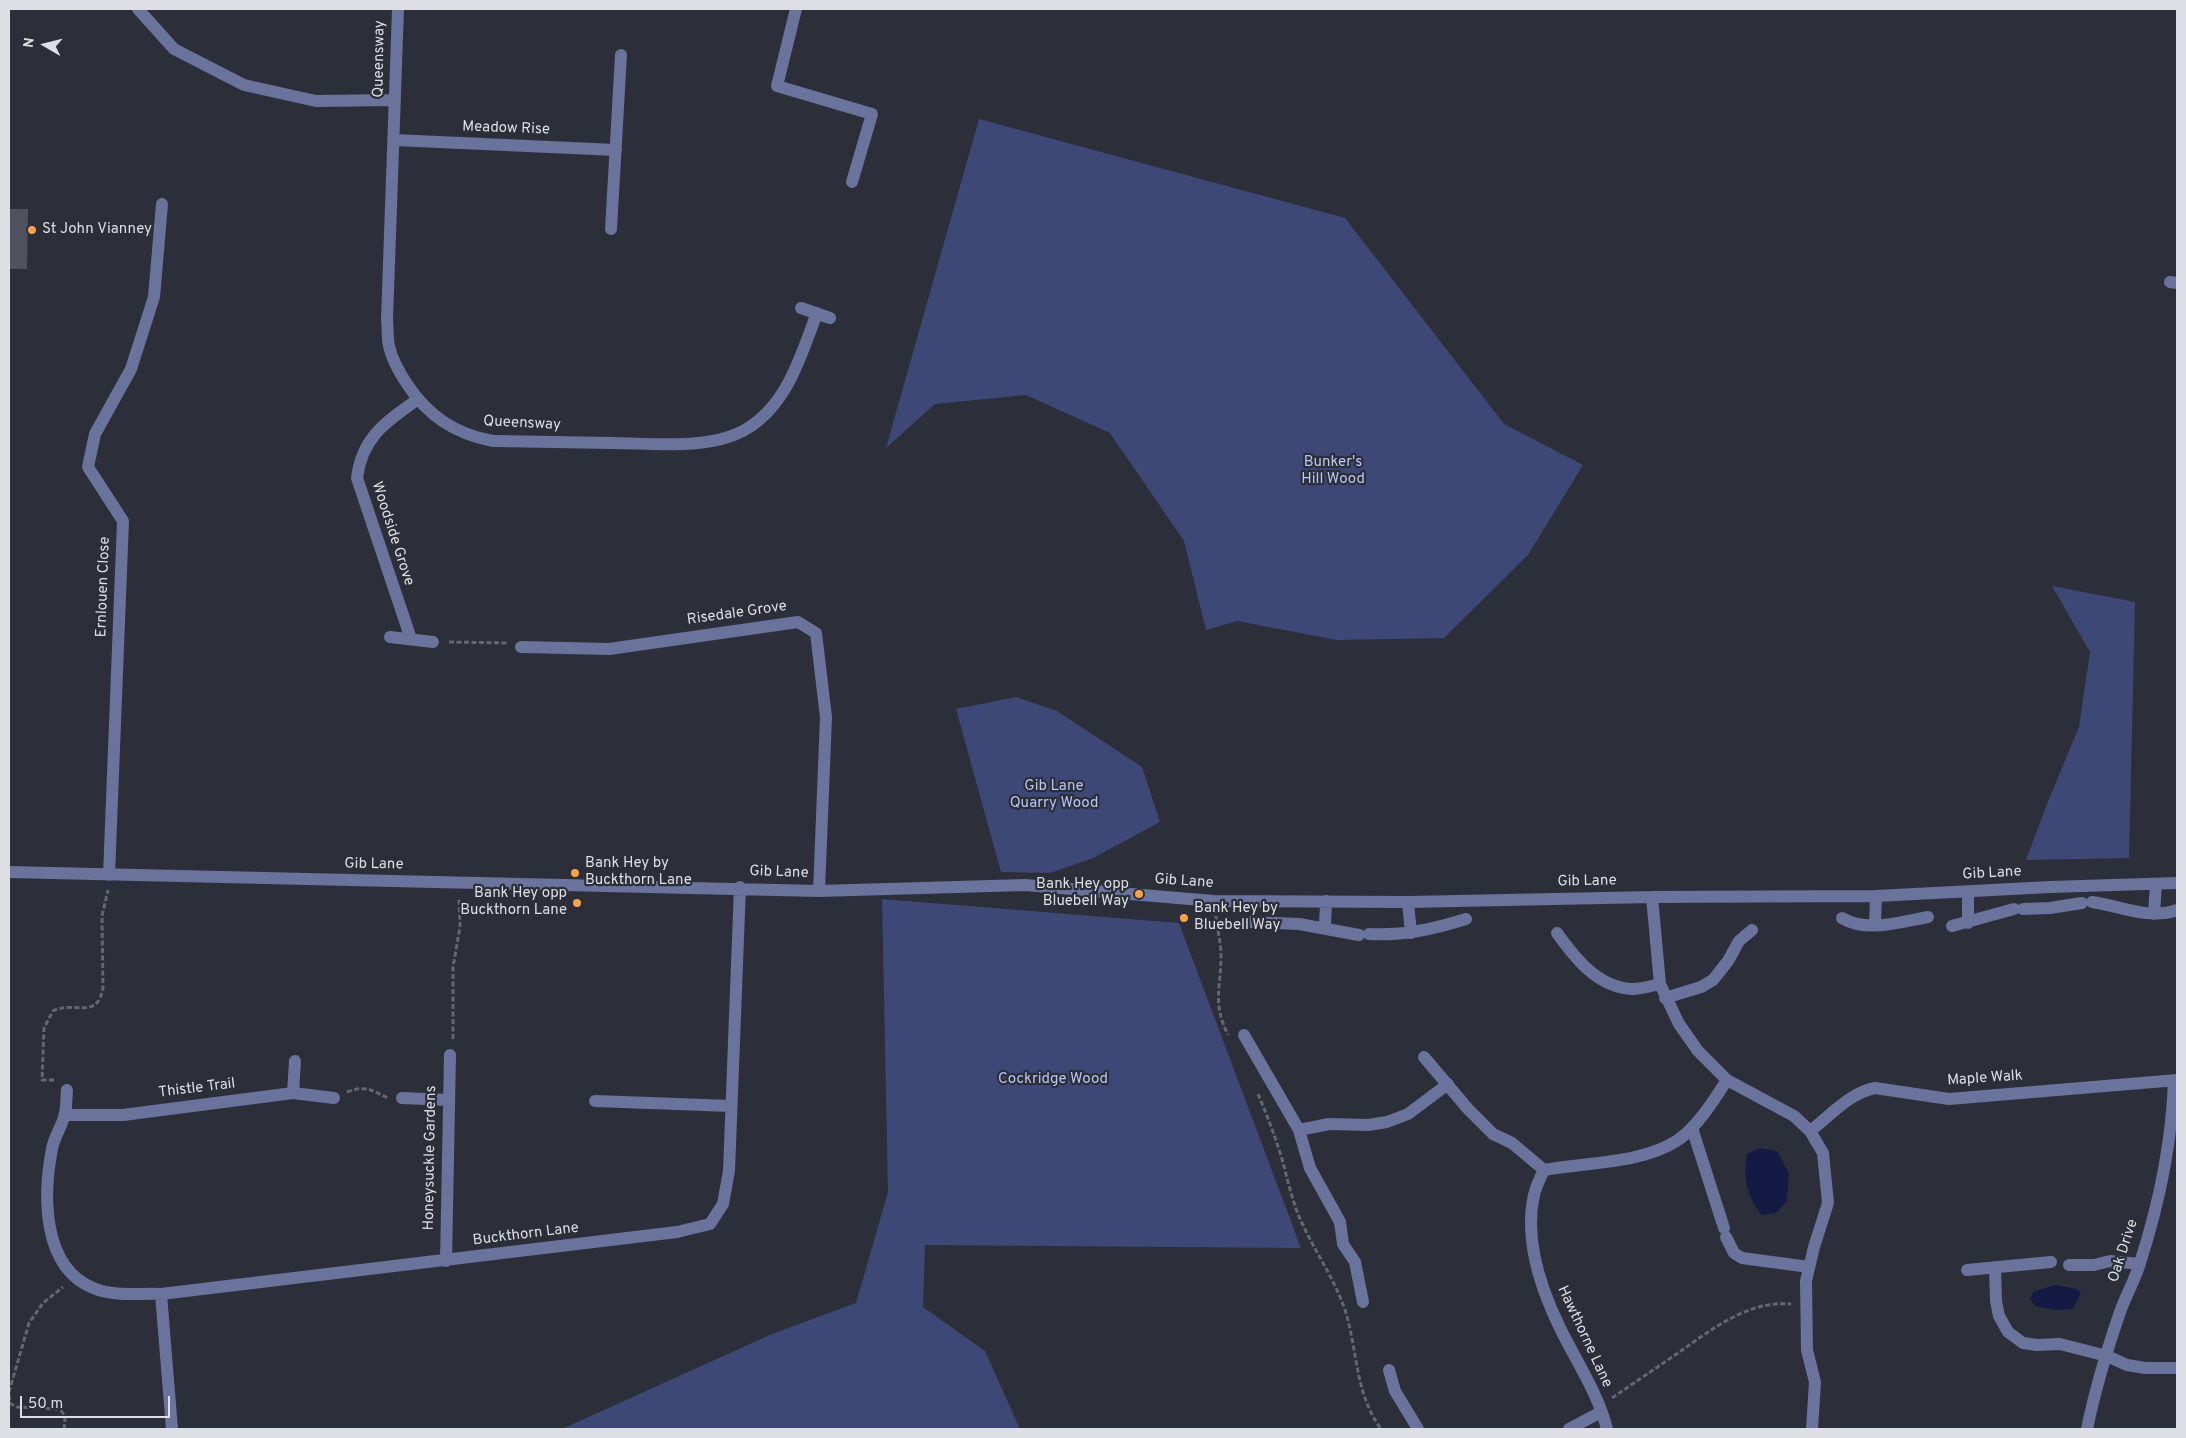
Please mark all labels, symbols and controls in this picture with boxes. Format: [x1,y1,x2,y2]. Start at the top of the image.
north arrow [20,20,70,70]
street label: Queensway [370,20,390,98]
text: N [21,37,39,49]
street label: Meadow Rise [462,118,550,140]
place label: St John Vianney [42,221,152,239]
marker: St John Vianney [26,224,38,236]
street label: Queensway [483,413,561,435]
park label: Bunker's Hill Wood [1301,454,1365,489]
street label: Woodside Grove [367,480,417,588]
street label: Ernlouen Close [93,536,115,638]
street label: Risedale Grove [686,598,788,630]
park label: Gib Lane Quarry Wood [1010,778,1098,813]
street label: Gib Lane [344,855,404,875]
place label: Bank Hey by Buckthorn Lane [585,855,692,890]
street label: Gib Lane [749,863,809,883]
street label: Gib Lane [1962,863,2022,885]
marker: Bank Hey by Buckthorn Lane [569,867,581,879]
street label: Gib Lane [1154,871,1214,893]
street label: Gib Lane [1557,872,1617,892]
place label: Bank Hey opp Bluebell Way [1036,876,1129,911]
place label: Bank Hey opp Buckthorn Lane [460,885,567,920]
marker: Bank Hey opp Bluebell Way [1133,888,1145,900]
marker: Bank Hey opp Buckthorn Lane [571,897,583,909]
place label: Bank Hey by Bluebell Way [1194,900,1280,935]
marker: Bank Hey by Bluebell Way [1178,912,1190,924]
street label: Maple Walk [1947,1067,2023,1091]
park label: Cockridge Wood [998,1071,1108,1089]
street label: Thistle Trail [158,1075,236,1103]
street label: Honeysuckle Gardens [421,1085,441,1231]
street label: Oak Drive [2105,1217,2143,1285]
street label: Buckthorn Lane [472,1220,580,1250]
street label: Hawthorne Lane [1553,1283,1615,1391]
scale bar [22,1386,172,1418]
text: 50 m [28,1395,63,1414]

